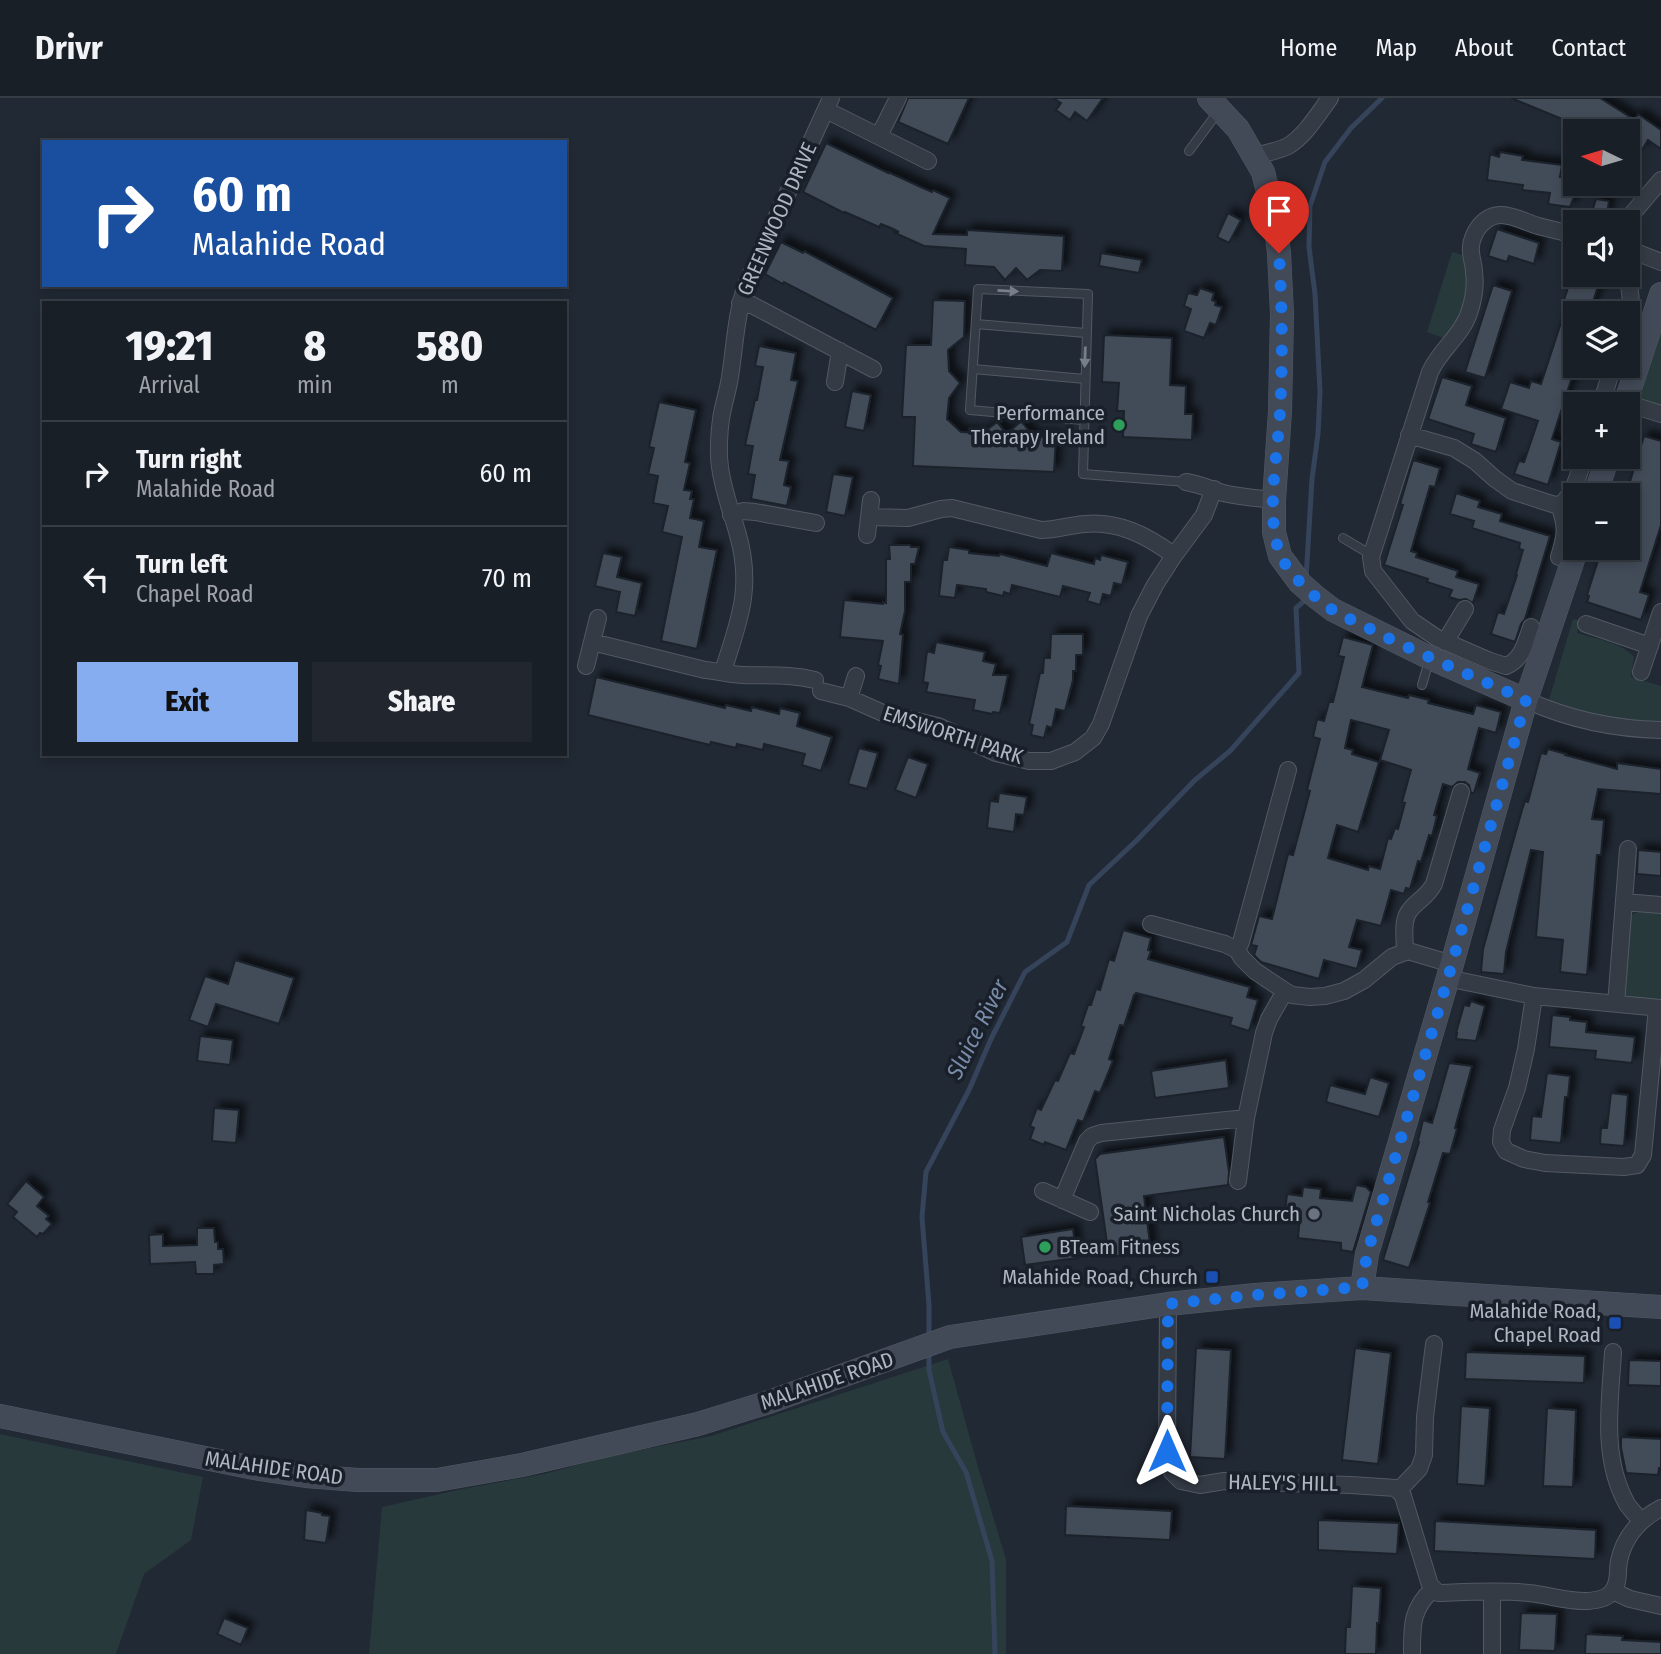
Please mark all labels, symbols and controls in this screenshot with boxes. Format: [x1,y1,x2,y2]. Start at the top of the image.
text: Drivr [35,28,103,68]
text: Home [1280,34,1337,62]
text: Map [1375,34,1417,62]
text: About [1455,34,1513,62]
text: Contact [1551,34,1626,62]
north arrow [1563,119,1640,196]
map controls [1563,119,1640,560]
street label: GREENWOOD DRIVE [732,138,822,300]
text: 60 m [192,165,292,224]
icon: right [77,168,168,259]
pin [1249,181,1309,253]
icon: arrive [1260,192,1298,230]
button: sound [1563,210,1640,287]
text: Malahide Road [192,225,386,263]
one-way arrow [997,285,1019,296]
button: layers [1563,301,1640,378]
text: 19:21 [126,321,213,371]
text: 8 [303,321,326,371]
text: 580 [416,321,483,371]
one-way arrow [1080,346,1091,368]
text: Arrival [139,371,200,399]
text: min [297,371,333,399]
text: m [441,371,459,399]
button: + [1563,392,1640,469]
place label: Performance Therapy Ireland [971,400,1105,450]
marker: Performance Therapy Ireland [1111,417,1127,433]
text: Turn right [136,444,242,475]
icon: right [77,455,115,493]
text: 60 m [479,458,532,489]
text: Malahide Road [136,475,275,503]
button: − [1563,483,1640,560]
text: Turn left [136,549,228,580]
icon: left [77,560,115,598]
text: 70 m [482,563,532,594]
text: Chapel Road [136,580,254,608]
button: Exit [77,662,298,742]
button: Share [312,662,532,742]
street label: EMSWORTH PARK [880,700,1027,770]
water label: Sluice River [940,974,1014,1084]
place label: Saint Nicholas Church [1113,1201,1300,1227]
marker: Saint Nicholas Church [1306,1206,1322,1222]
place label: BTeam Fitness [1059,1234,1180,1260]
marker: BTeam Fitness [1037,1239,1053,1255]
place label: Malahide Road, Church [1002,1264,1198,1290]
marker: Malahide Road, Church [1204,1269,1220,1285]
place label: Malahide Road, Chapel Road [1469,1298,1601,1348]
marker: Malahide Road, Chapel Road [1607,1315,1623,1331]
street label: MALAHIDE ROAD [757,1346,897,1416]
position arrow [1130,1414,1204,1488]
street label: MALAHIDE ROAD [203,1445,345,1491]
street label: HALEY'S HILL [1228,1469,1339,1497]

